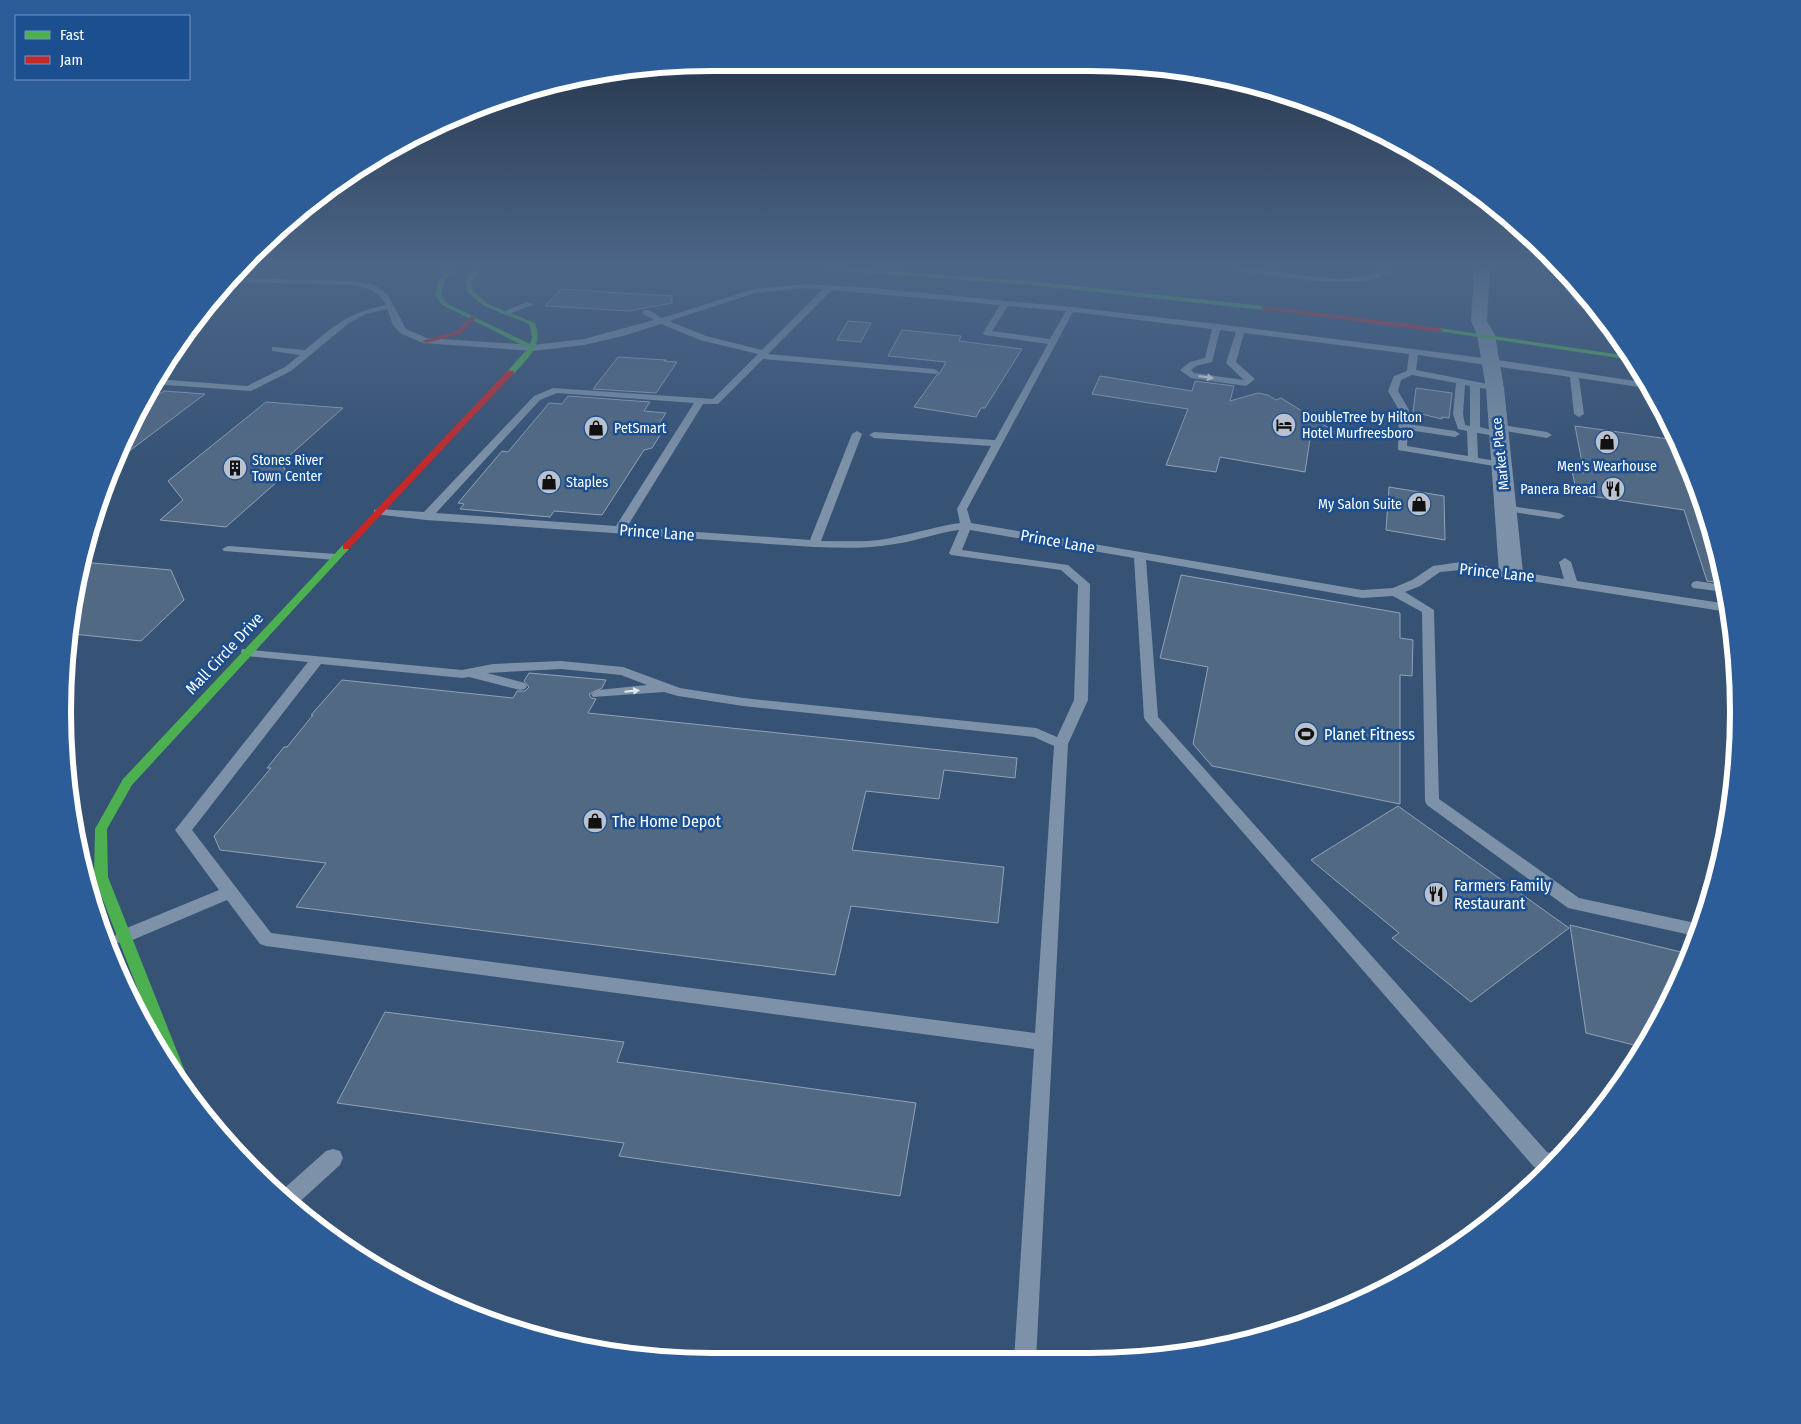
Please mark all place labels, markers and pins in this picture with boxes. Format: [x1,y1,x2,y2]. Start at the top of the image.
place label: DoubleTree by Hilton Hotel Murfreesboro [1302,409,1422,442]
hotel icon: DoubleTree by Hilton Hotel Murfreesboro [1271,412,1297,438]
shop icon: PetSmart [583,415,609,441]
place label: PetSmart [614,420,667,437]
shop icon: Men's Wearhouse [1594,429,1620,455]
place label: Stones River Town Center [252,452,323,485]
building icon: Stones River Town Center [222,455,248,481]
place label: Men's Wearhouse [1557,458,1657,475]
shop icon: Staples [536,469,562,495]
place label: Staples [566,474,608,491]
restaurant icon: Panera Bread [1600,476,1626,502]
place label: Panera Bread [1520,481,1596,498]
shop icon: My Salon Suite [1406,491,1432,517]
place label: My Salon Suite [1318,496,1402,513]
sports icon: Planet Fitness [1293,721,1319,747]
place label: Planet Fitness [1324,725,1415,744]
shop icon: The Home Depot [582,808,608,834]
place label: The Home Depot [612,812,722,831]
place label: Farmers Family Restaurant [1454,876,1552,913]
restaurant icon: Farmers Family Restaurant [1423,881,1449,907]

